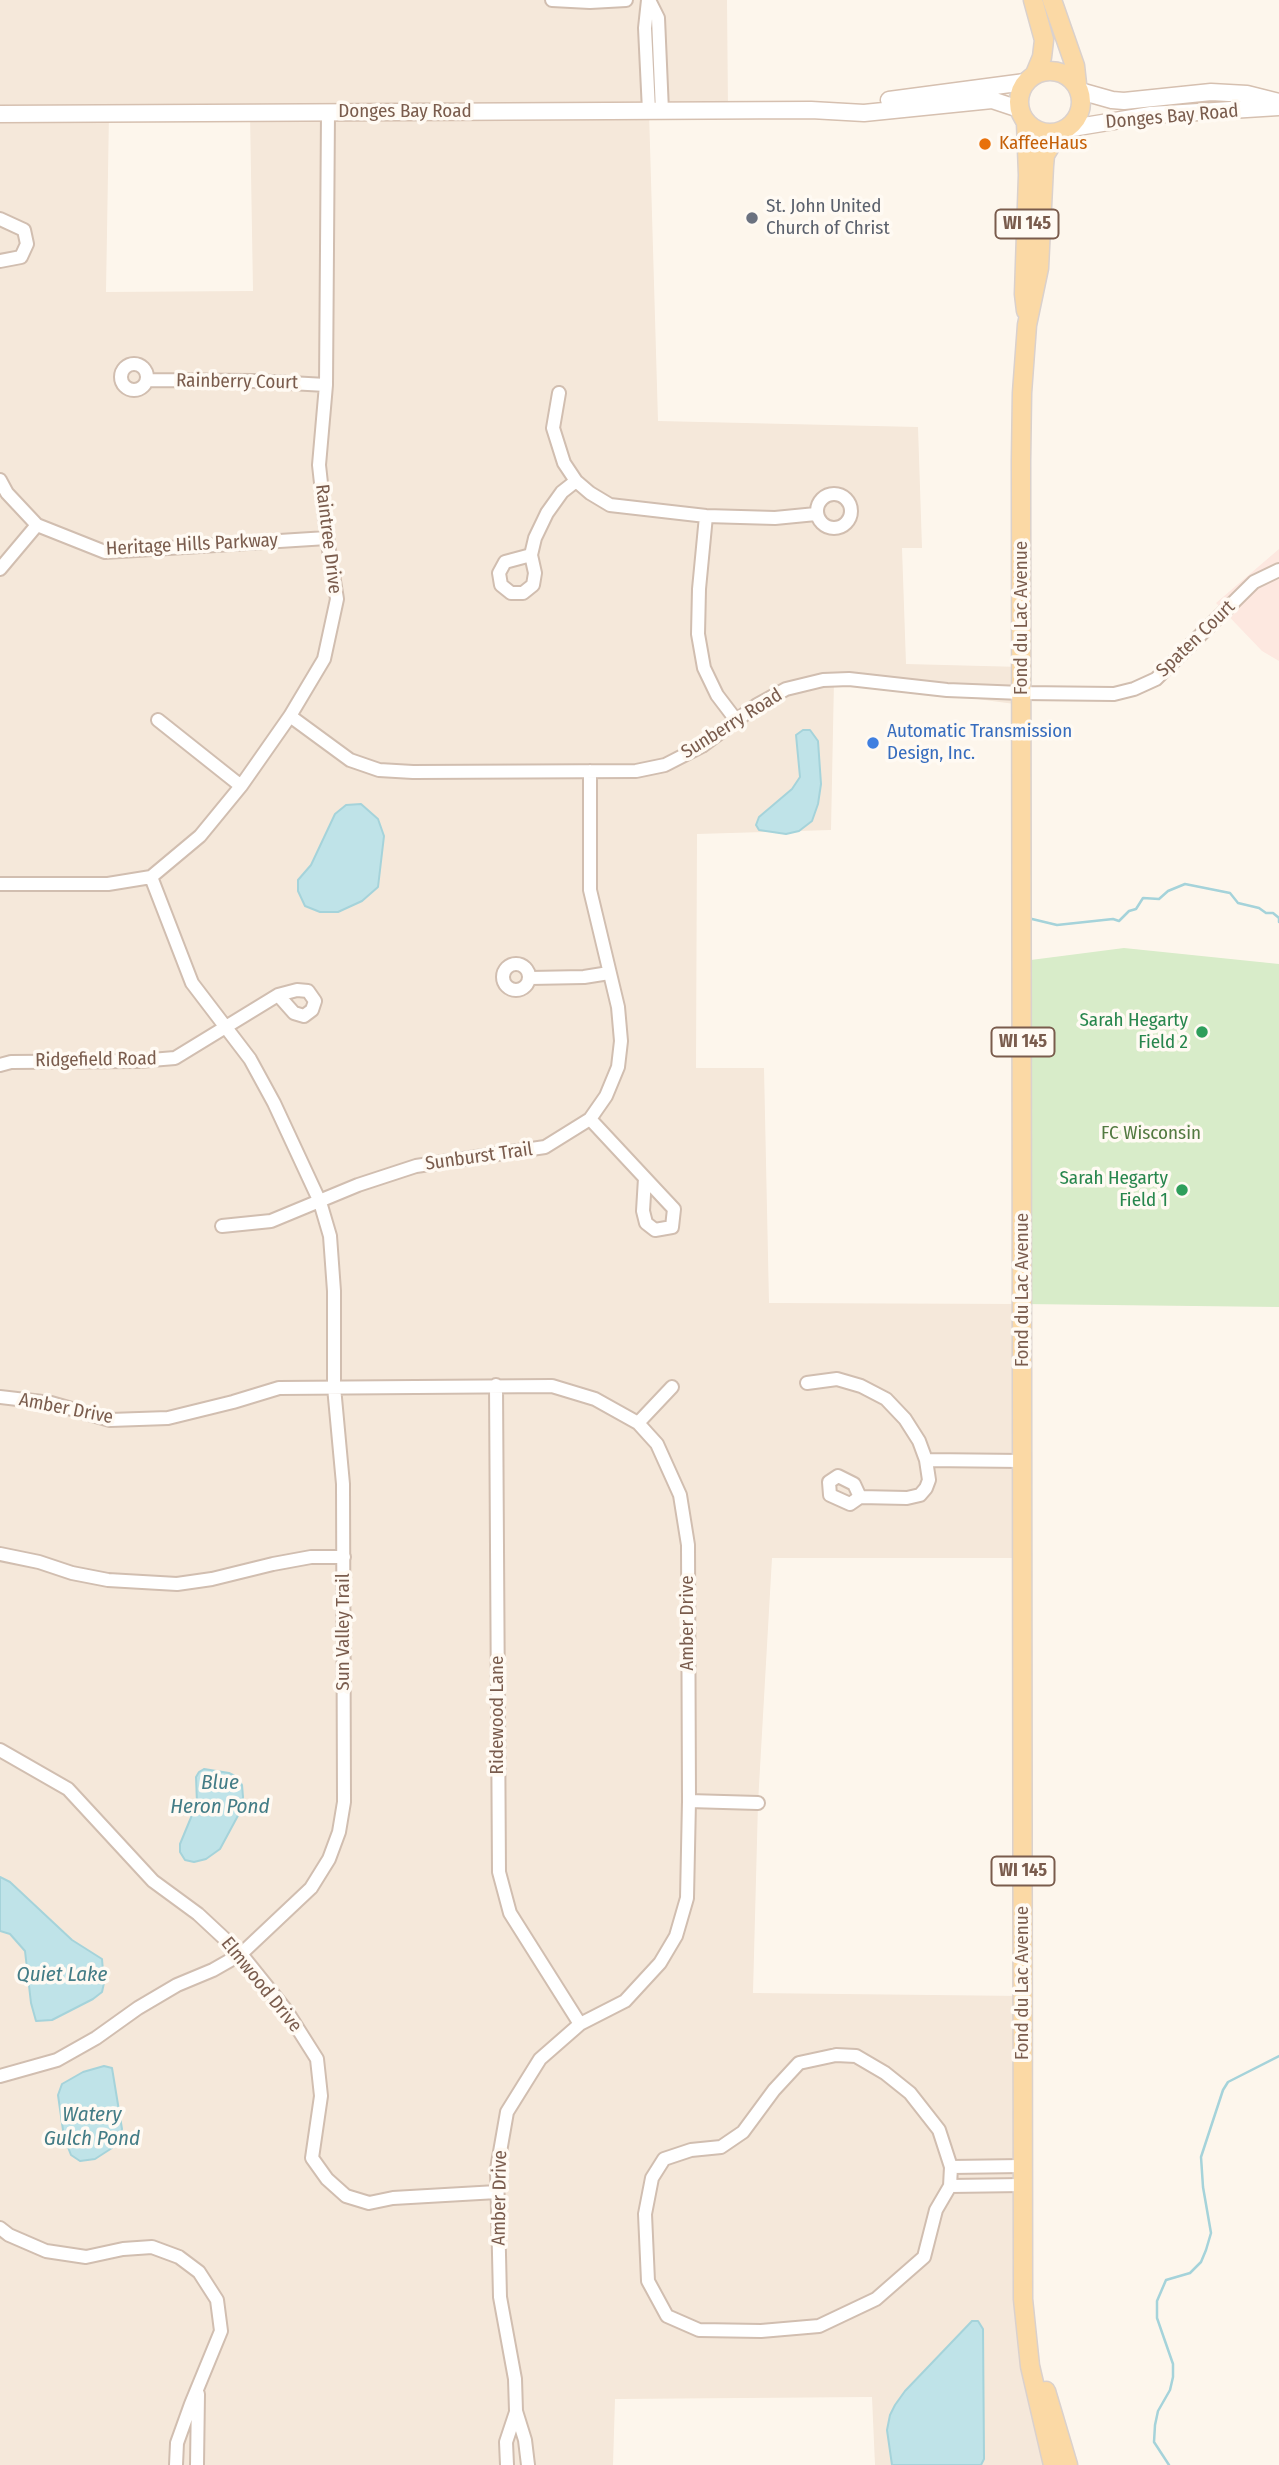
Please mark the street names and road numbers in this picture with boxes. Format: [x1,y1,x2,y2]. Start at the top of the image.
street label: Donges Bay Road [1105,100,1239,134]
street label: Donges Bay Road [338,101,472,123]
road number: WI 145 [996,210,1058,238]
street label: Rainberry Court [176,370,298,394]
street label: Raintree Drive [310,483,346,595]
street label: Heritage Hills Parkway [105,529,279,561]
street label: Fond du Lac Avenue [1011,541,1033,695]
street label: Spaten Court [1152,596,1240,682]
street label: Sunberry Road [677,684,787,764]
road number: WI 145 [992,1028,1054,1056]
street label: Ridgefield Road [35,1048,157,1072]
street label: Sunburst Trail [424,1138,534,1176]
street label: Fond du Lac Avenue [1012,1213,1034,1367]
street label: Amber Drive [17,1389,115,1429]
street label: Sun Valley Trail [333,1573,355,1691]
street label: Amber Drive [677,1575,699,1671]
street label: Ridewood Lane [487,1656,509,1774]
road number: WI 145 [992,1856,1054,1885]
street label: Fond du Lac Avenue [1012,1906,1034,2060]
street label: Elmwood Drive [216,1933,306,2037]
street label: Amber Drive [488,2150,512,2246]

